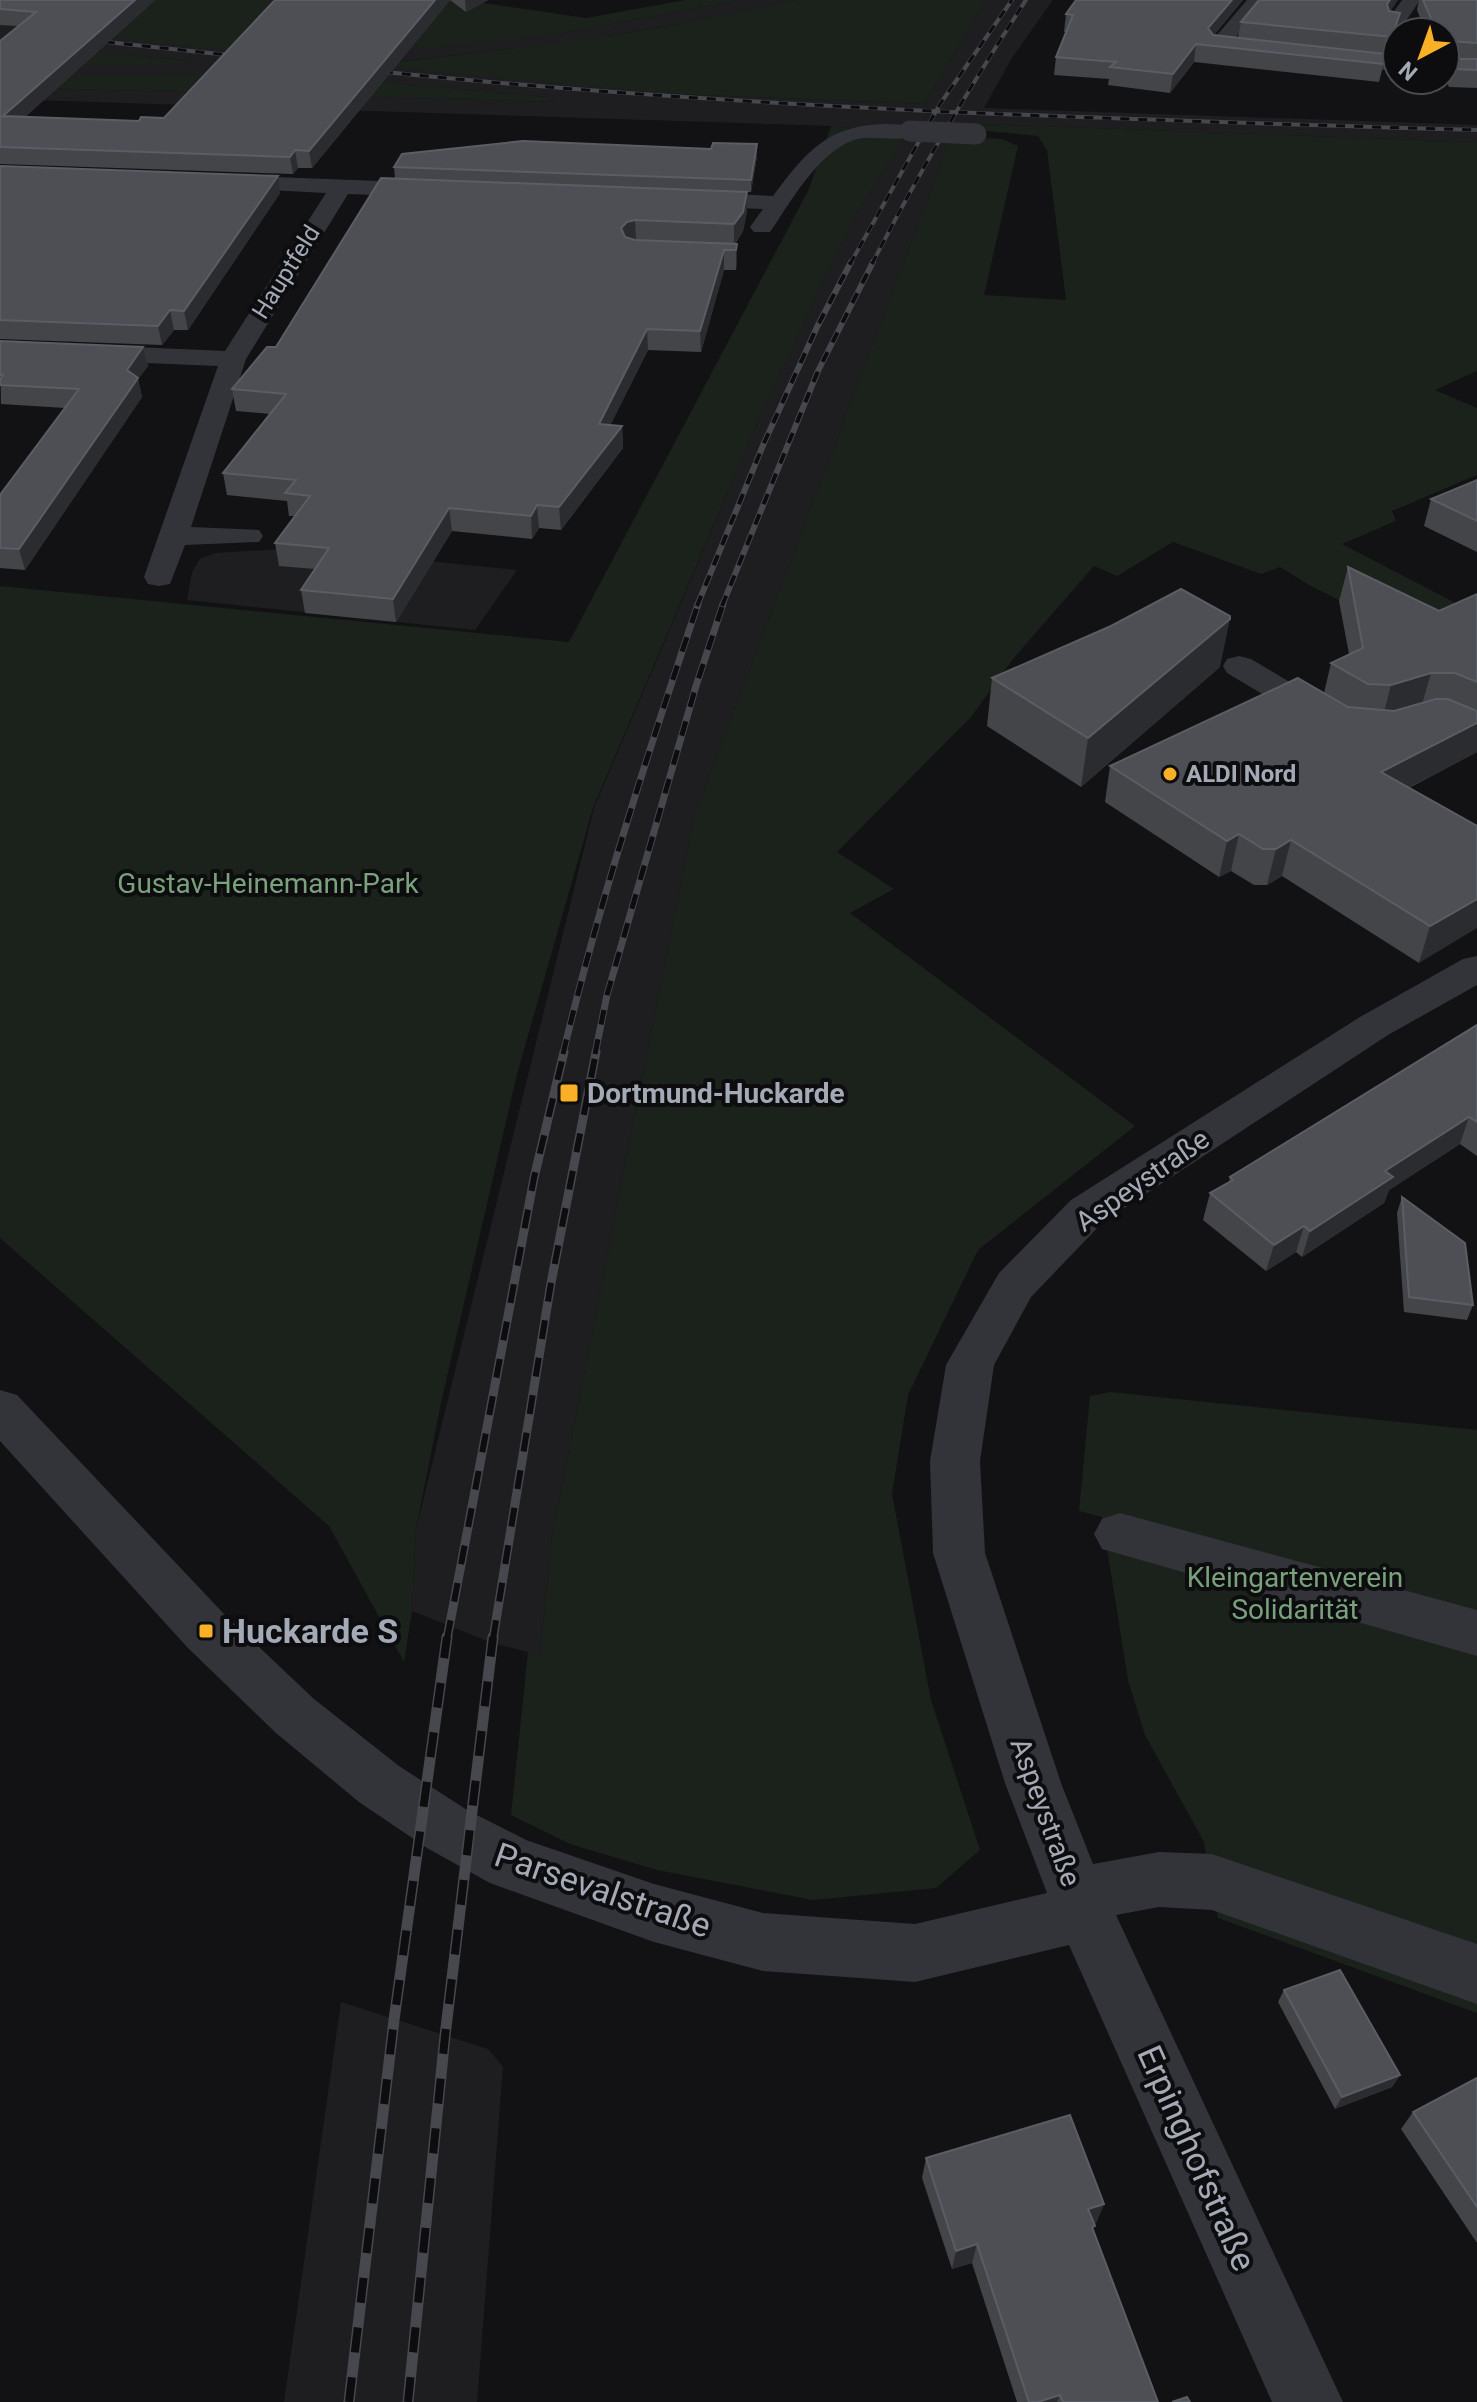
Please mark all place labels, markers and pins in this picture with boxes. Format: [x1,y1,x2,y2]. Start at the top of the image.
place label: ALDI Nord [1186,760,1296,788]
marker: ALDI Nord [1161,765,1179,783]
place label: Dortmund-Huckarde [587,1077,845,1110]
marker: Dortmund-Huckarde [558,1082,580,1104]
place label: Huckarde S [222,1611,398,1651]
marker: Huckarde S [197,1622,215,1640]

